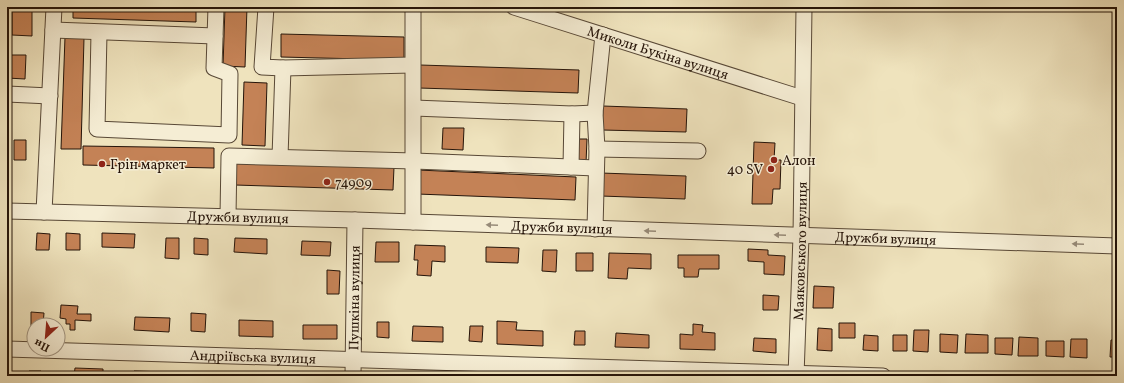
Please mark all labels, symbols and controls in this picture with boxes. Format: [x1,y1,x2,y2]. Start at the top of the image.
street label: Миколи Букіна вулиця [584,23,731,85]
place label: Алон [782,152,816,171]
marker: Алон [769,155,779,165]
place label: Грін маркет [110,156,186,175]
marker: Грін маркет [97,159,107,169]
place label: 40 SV [727,161,763,180]
marker: 40 SV [766,164,776,174]
place label: 74909 [335,174,372,193]
marker: 74909 [322,177,332,187]
street label: Маяковського вулиця [790,181,813,321]
street label: Дружби вулиця [187,208,289,229]
street label: Дружби вулиця [511,217,613,240]
one-way arrow [485,222,498,228]
one-way arrow [644,227,656,234]
street label: Дружби вулиця [835,228,937,251]
one-way arrow [774,232,786,239]
one-way arrow [1072,241,1084,248]
street label: Пушкіна вулиця [345,245,366,351]
north arrow [26,317,66,357]
text: Пн [32,334,53,355]
street label: Андріївська вулиця [190,347,316,370]

